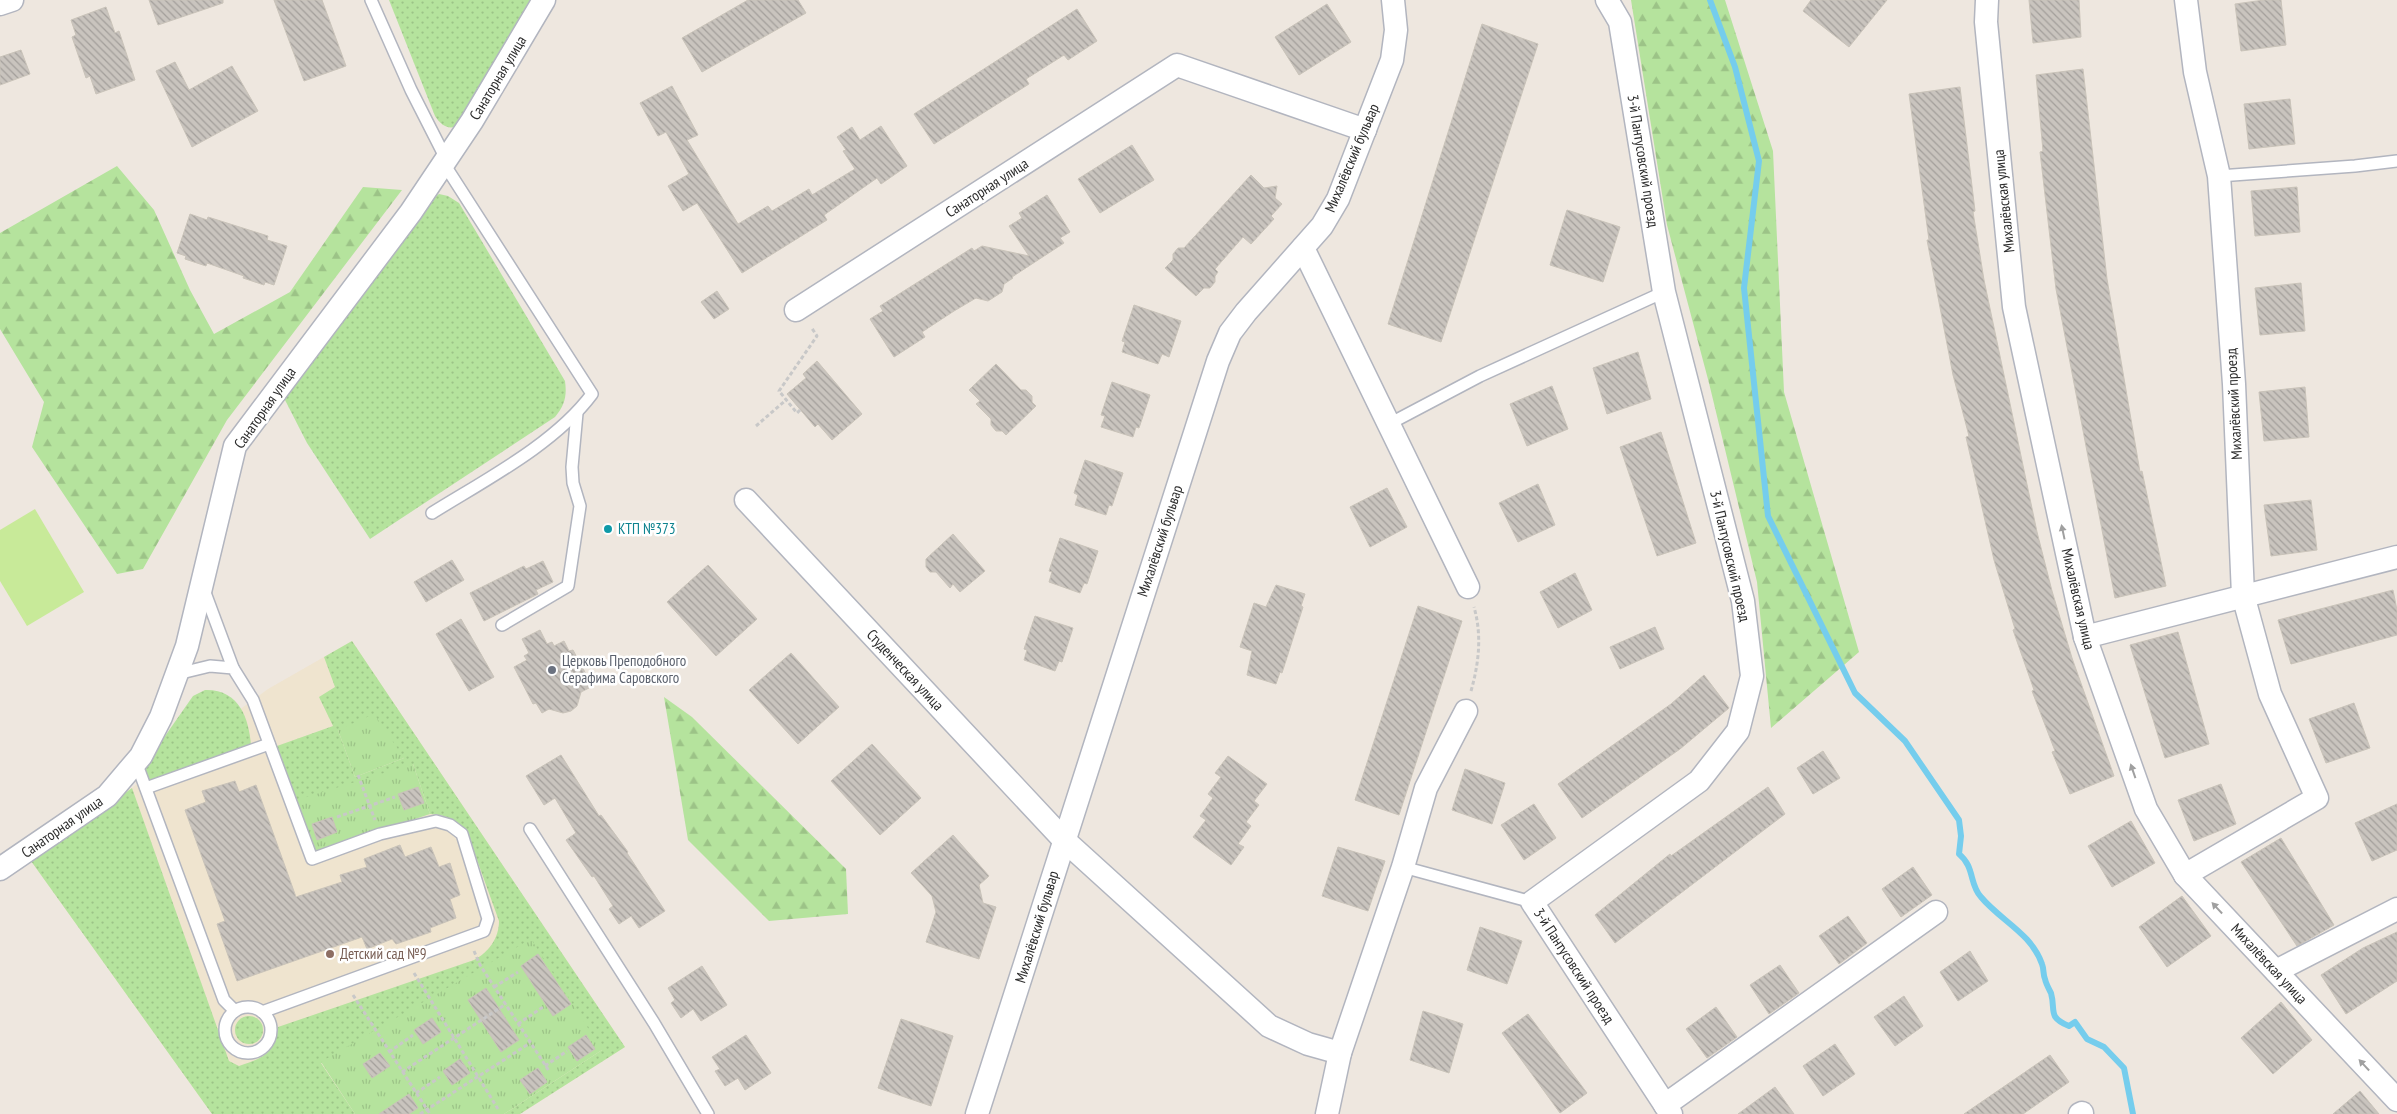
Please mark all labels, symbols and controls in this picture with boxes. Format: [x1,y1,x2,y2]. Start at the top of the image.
street label: Санаторная улица [465,32,530,123]
street label: 3-й Пантусовский проезд [1624,93,1663,229]
street label: Михалёвский бульвар [1320,101,1383,215]
street label: Михалёвская улица [1989,149,2018,254]
street label: Санаторная улица [942,154,1032,221]
street label: Михалёвский проезд [2221,347,2246,460]
street label: Санаторная улица [230,363,300,452]
street label: Михалёвский бульвар [1133,483,1187,599]
street label: 3-й Пантусовский проезд [1706,488,1755,624]
place label: КТП №373 [618,519,676,538]
marker: КТП №373 [602,523,614,535]
one-way arrow [2058,523,2066,539]
street label: Михалёвская улица [2058,546,2099,651]
street label: Студенческая улица [863,625,948,714]
place label: Церковь Преподобного Серафима Саровского [562,651,686,687]
marker: Церковь Преподобного Серафима Саровского [546,664,558,676]
one-way arrow [2128,763,2136,778]
street label: Санаторная улица [17,792,106,862]
street label: Михалёвский бульвар [1010,868,1063,985]
one-way arrow [2211,902,2223,914]
street label: 3-й Пантусовский проезд [1530,904,1619,1028]
street label: Михалёвская улица [2227,919,2312,1008]
place label: Детский сад №9 [340,944,426,963]
marker: Детский сад №9 [324,948,336,960]
one-way arrow [2358,1059,2370,1071]

